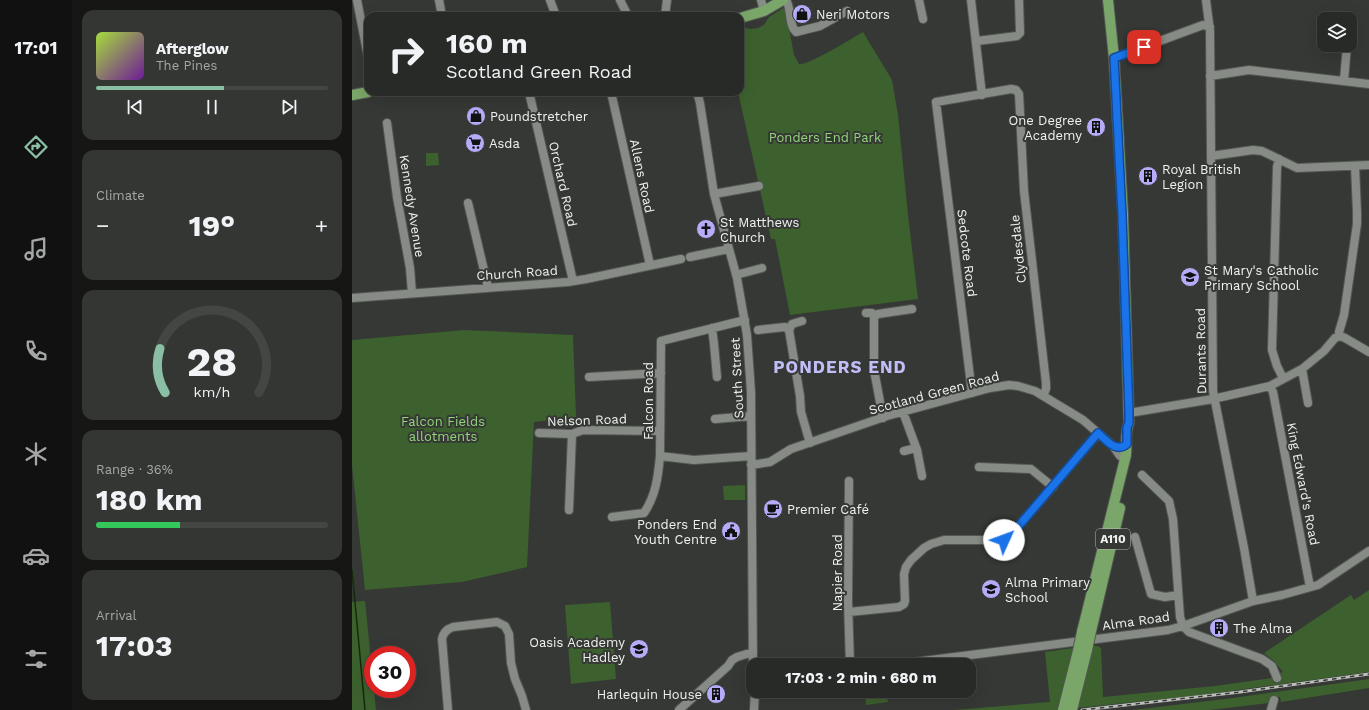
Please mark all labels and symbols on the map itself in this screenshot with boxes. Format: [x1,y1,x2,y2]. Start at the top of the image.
shop icon: Neri Motors [791,3,813,25]
place label: Neri Motors [816,7,890,22]
pin [1127,30,1161,64]
shop icon: Poundstretcher [465,105,487,127]
place label: Poundstretcher [490,109,588,124]
place label: One Degree Academy [1008,113,1082,143]
building icon: One Degree Academy [1085,116,1107,138]
park label: Ponders End Park [769,130,882,145]
supermarket icon: Asda [464,132,486,154]
place label: Asda [489,136,521,151]
street label: Allens Road [627,138,657,214]
street label: Orchard Road [546,140,580,228]
street label: Kennedy Avenue [396,154,428,258]
place label: Royal British Legion [1162,162,1241,192]
building icon: Royal British Legion [1137,165,1159,187]
street label: Sedcote Road [954,208,980,298]
street label: Clydesdale [1007,214,1029,284]
place label: St Matthews Church [720,215,800,245]
church icon: St Matthews Church [695,218,717,240]
street label: Church Road [476,263,558,283]
place label: St Mary's Catholic Primary School [1204,263,1319,293]
school or university icon: St Mary's Catholic Primary School [1179,266,1201,288]
street label: Durants Road [1193,308,1209,394]
street label: South Street [727,337,747,419]
district label: PONDERS END [773,357,907,377]
street label: Falcon Road [641,362,656,440]
street label: Scotland Green Road [867,368,1001,418]
street label: Nelson Road [547,411,627,429]
park label: Falcon Fields allotments [401,414,485,444]
street label: King Edward's Road [1284,421,1322,547]
cafe icon: Premier Café [762,498,784,520]
place label: Premier Café [787,502,869,517]
place label: Ponders End Youth Centre [634,517,717,547]
position arrow [983,519,1025,561]
public building icon: Ponders End Youth Centre [720,520,742,542]
road number: A110 [1096,529,1130,549]
street label: Napier Road [830,534,845,612]
place label: Alma Primary School [1005,575,1090,605]
school or university icon: Alma Primary School [980,578,1002,600]
street label: Alma Road [1101,609,1171,633]
building icon: The Alma [1208,617,1230,639]
place label: The Alma [1233,621,1293,636]
place label: Oasis Academy Hadley [529,635,625,665]
school or university icon: Oasis Academy Hadley [628,638,650,660]
speed limit sign: 30 [364,646,416,698]
building icon: Harlequin House [705,683,727,705]
place label: Harlequin House [597,687,702,702]

